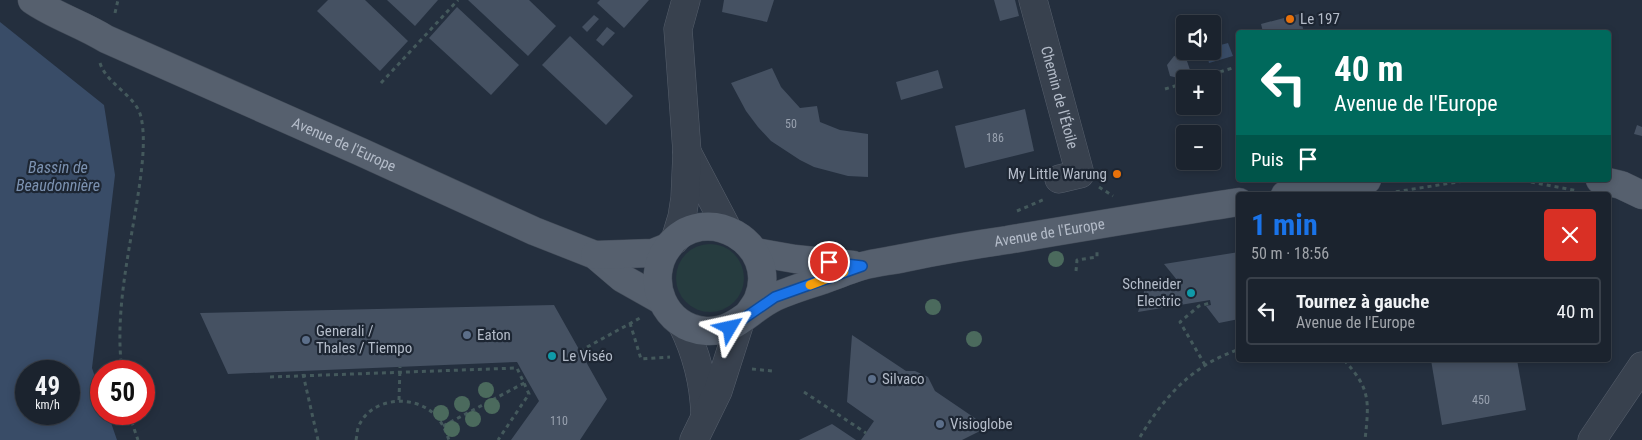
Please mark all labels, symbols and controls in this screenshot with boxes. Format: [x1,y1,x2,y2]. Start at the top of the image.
place label: Le 197 [1300,10,1340,28]
marker: Le 197 [1284,13,1296,25]
map controls [1176,15,1221,170]
button: sound [1176,15,1221,60]
street label: Chemin de l'Étoile [1037,44,1082,151]
text: 40 m [1334,49,1403,90]
icon: left [1251,50,1316,115]
button: + [1176,70,1221,115]
text: Avenue de l'Europe [1334,91,1498,116]
street label: Avenue de l'Europe [289,114,399,176]
house number: 50 [785,117,797,131]
button: − [1176,125,1221,170]
house number: 186 [986,131,1004,145]
icon: arrive [1294,145,1322,173]
text: Puis [1251,148,1284,171]
water label: Bassin de Beaudonnière [16,158,100,195]
place label: My Little Warung [1008,165,1107,183]
marker: My Little Warung [1111,168,1123,180]
text: 1 min [1251,207,1318,242]
button: close [1544,209,1596,261]
street label: Avenue de l'Europe [993,215,1106,251]
pin [808,241,850,283]
text: 50 m · 18:56 [1251,244,1329,263]
icon: arrive [815,248,843,276]
place label: Schneider Electric [1122,275,1181,310]
marker: Schneider Electric [1185,287,1197,299]
text: Tournez à gauche [1296,290,1429,313]
icon: left [1253,297,1281,325]
text: 40 m [1557,300,1594,323]
position arrow [703,301,755,353]
text: Avenue de l'Europe [1296,313,1415,332]
place label: Generali / Thales / Tiempo [316,322,412,357]
place label: Eaton [477,326,511,344]
marker: Eaton [461,329,473,341]
marker: Generali / Thales / Tiempo [300,334,312,346]
place label: Le Viséo [562,347,613,365]
marker: Le Viséo [546,350,558,362]
speed limit sign: 50 [90,360,155,425]
place label: Silvaco [882,370,925,388]
text: 49 [35,372,60,401]
marker: Silvaco [866,373,878,385]
house number: 450 [1472,393,1490,407]
text: km/h [35,398,60,412]
house number: 110 [550,414,568,428]
place label: Visioglobe [950,415,1012,433]
marker: Visioglobe [934,418,946,430]

